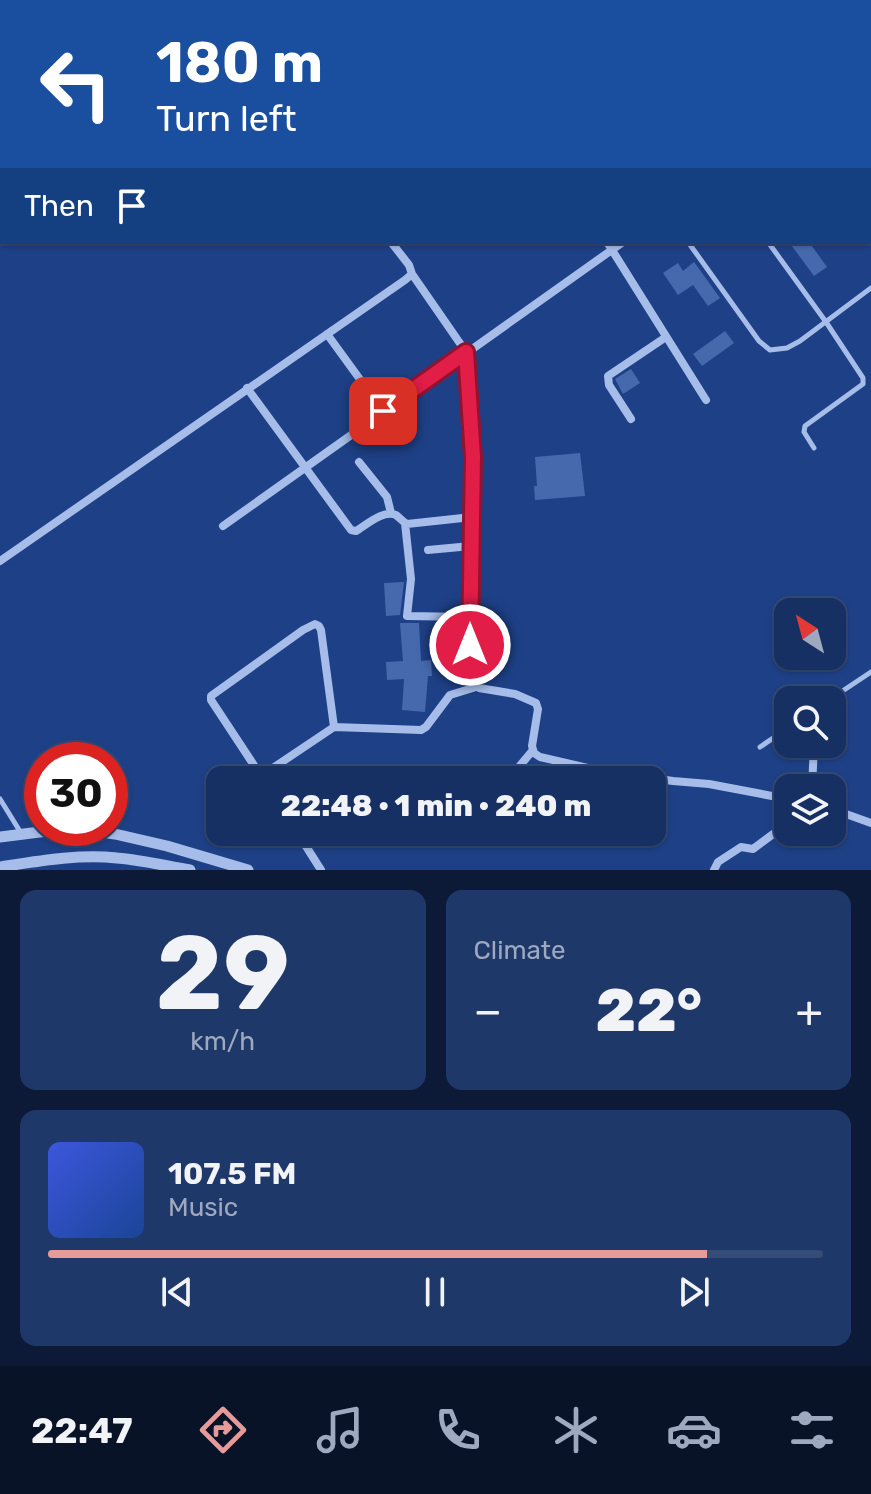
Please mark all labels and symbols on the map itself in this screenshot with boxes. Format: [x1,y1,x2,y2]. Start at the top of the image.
pin [349,377,417,445]
north arrow [774,598,846,670]
position arrow [428,603,512,687]
speed limit sign: 30 [24,742,128,846]

